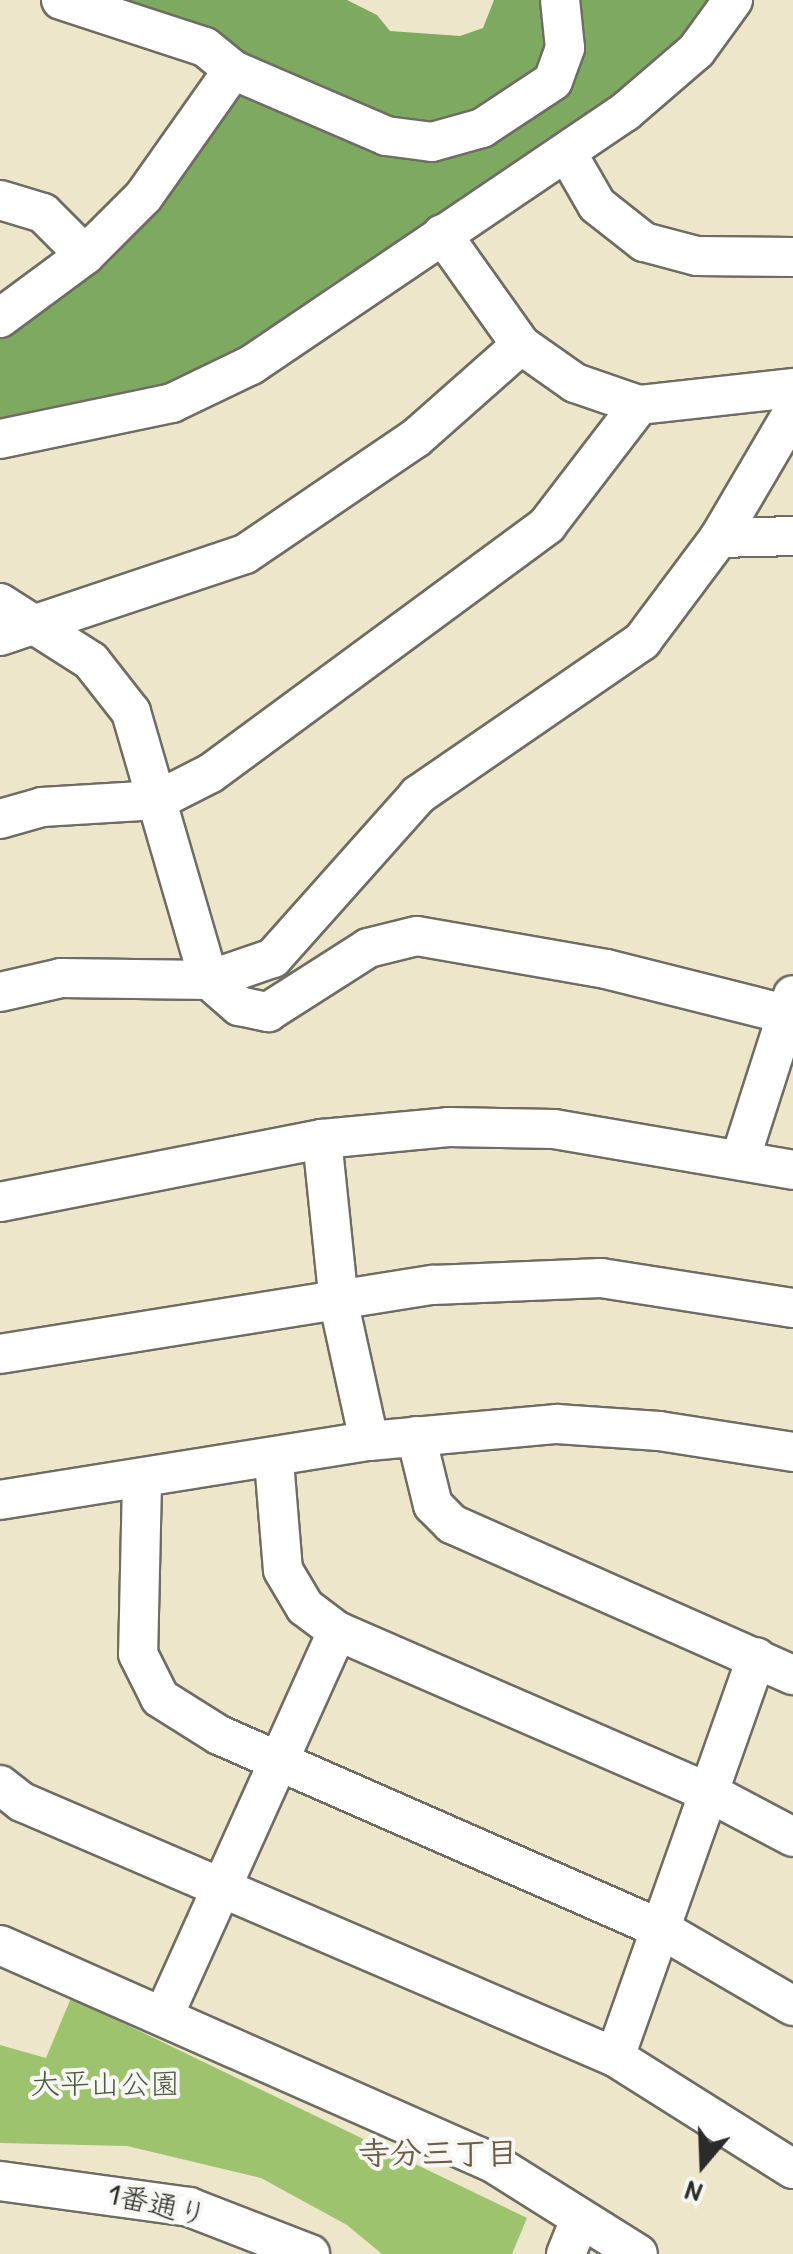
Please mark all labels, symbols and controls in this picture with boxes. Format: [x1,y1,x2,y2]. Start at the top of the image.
park label: 大平山公園 [30,2065,180,2101]
north arrow [653,2114,753,2214]
district label: 寺分三丁目 [358,2134,518,2172]
text: N [680,2172,706,2213]
street label: 1番通り [105,2175,211,2233]

